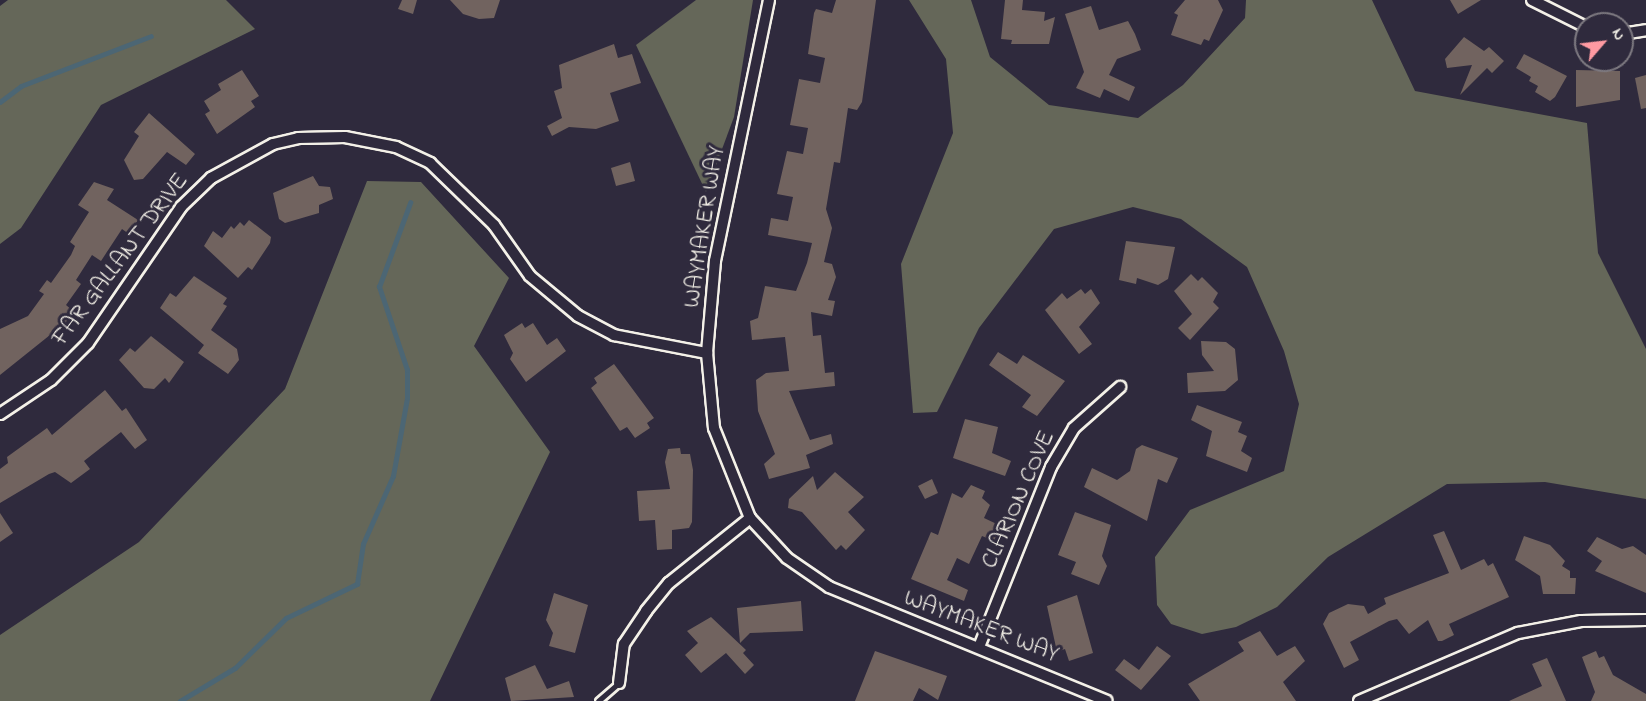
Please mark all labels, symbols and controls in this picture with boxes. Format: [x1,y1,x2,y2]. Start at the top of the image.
north arrow [1574,12,1634,72]
text: N [1605,24,1631,45]
street label: WAYMAKER WAY [678,144,732,310]
street label: FAR GALLANT DRIVE [47,168,195,352]
street label: CLARION COVE [976,427,1062,573]
street label: WAYMAKER WAY [899,584,1063,670]

